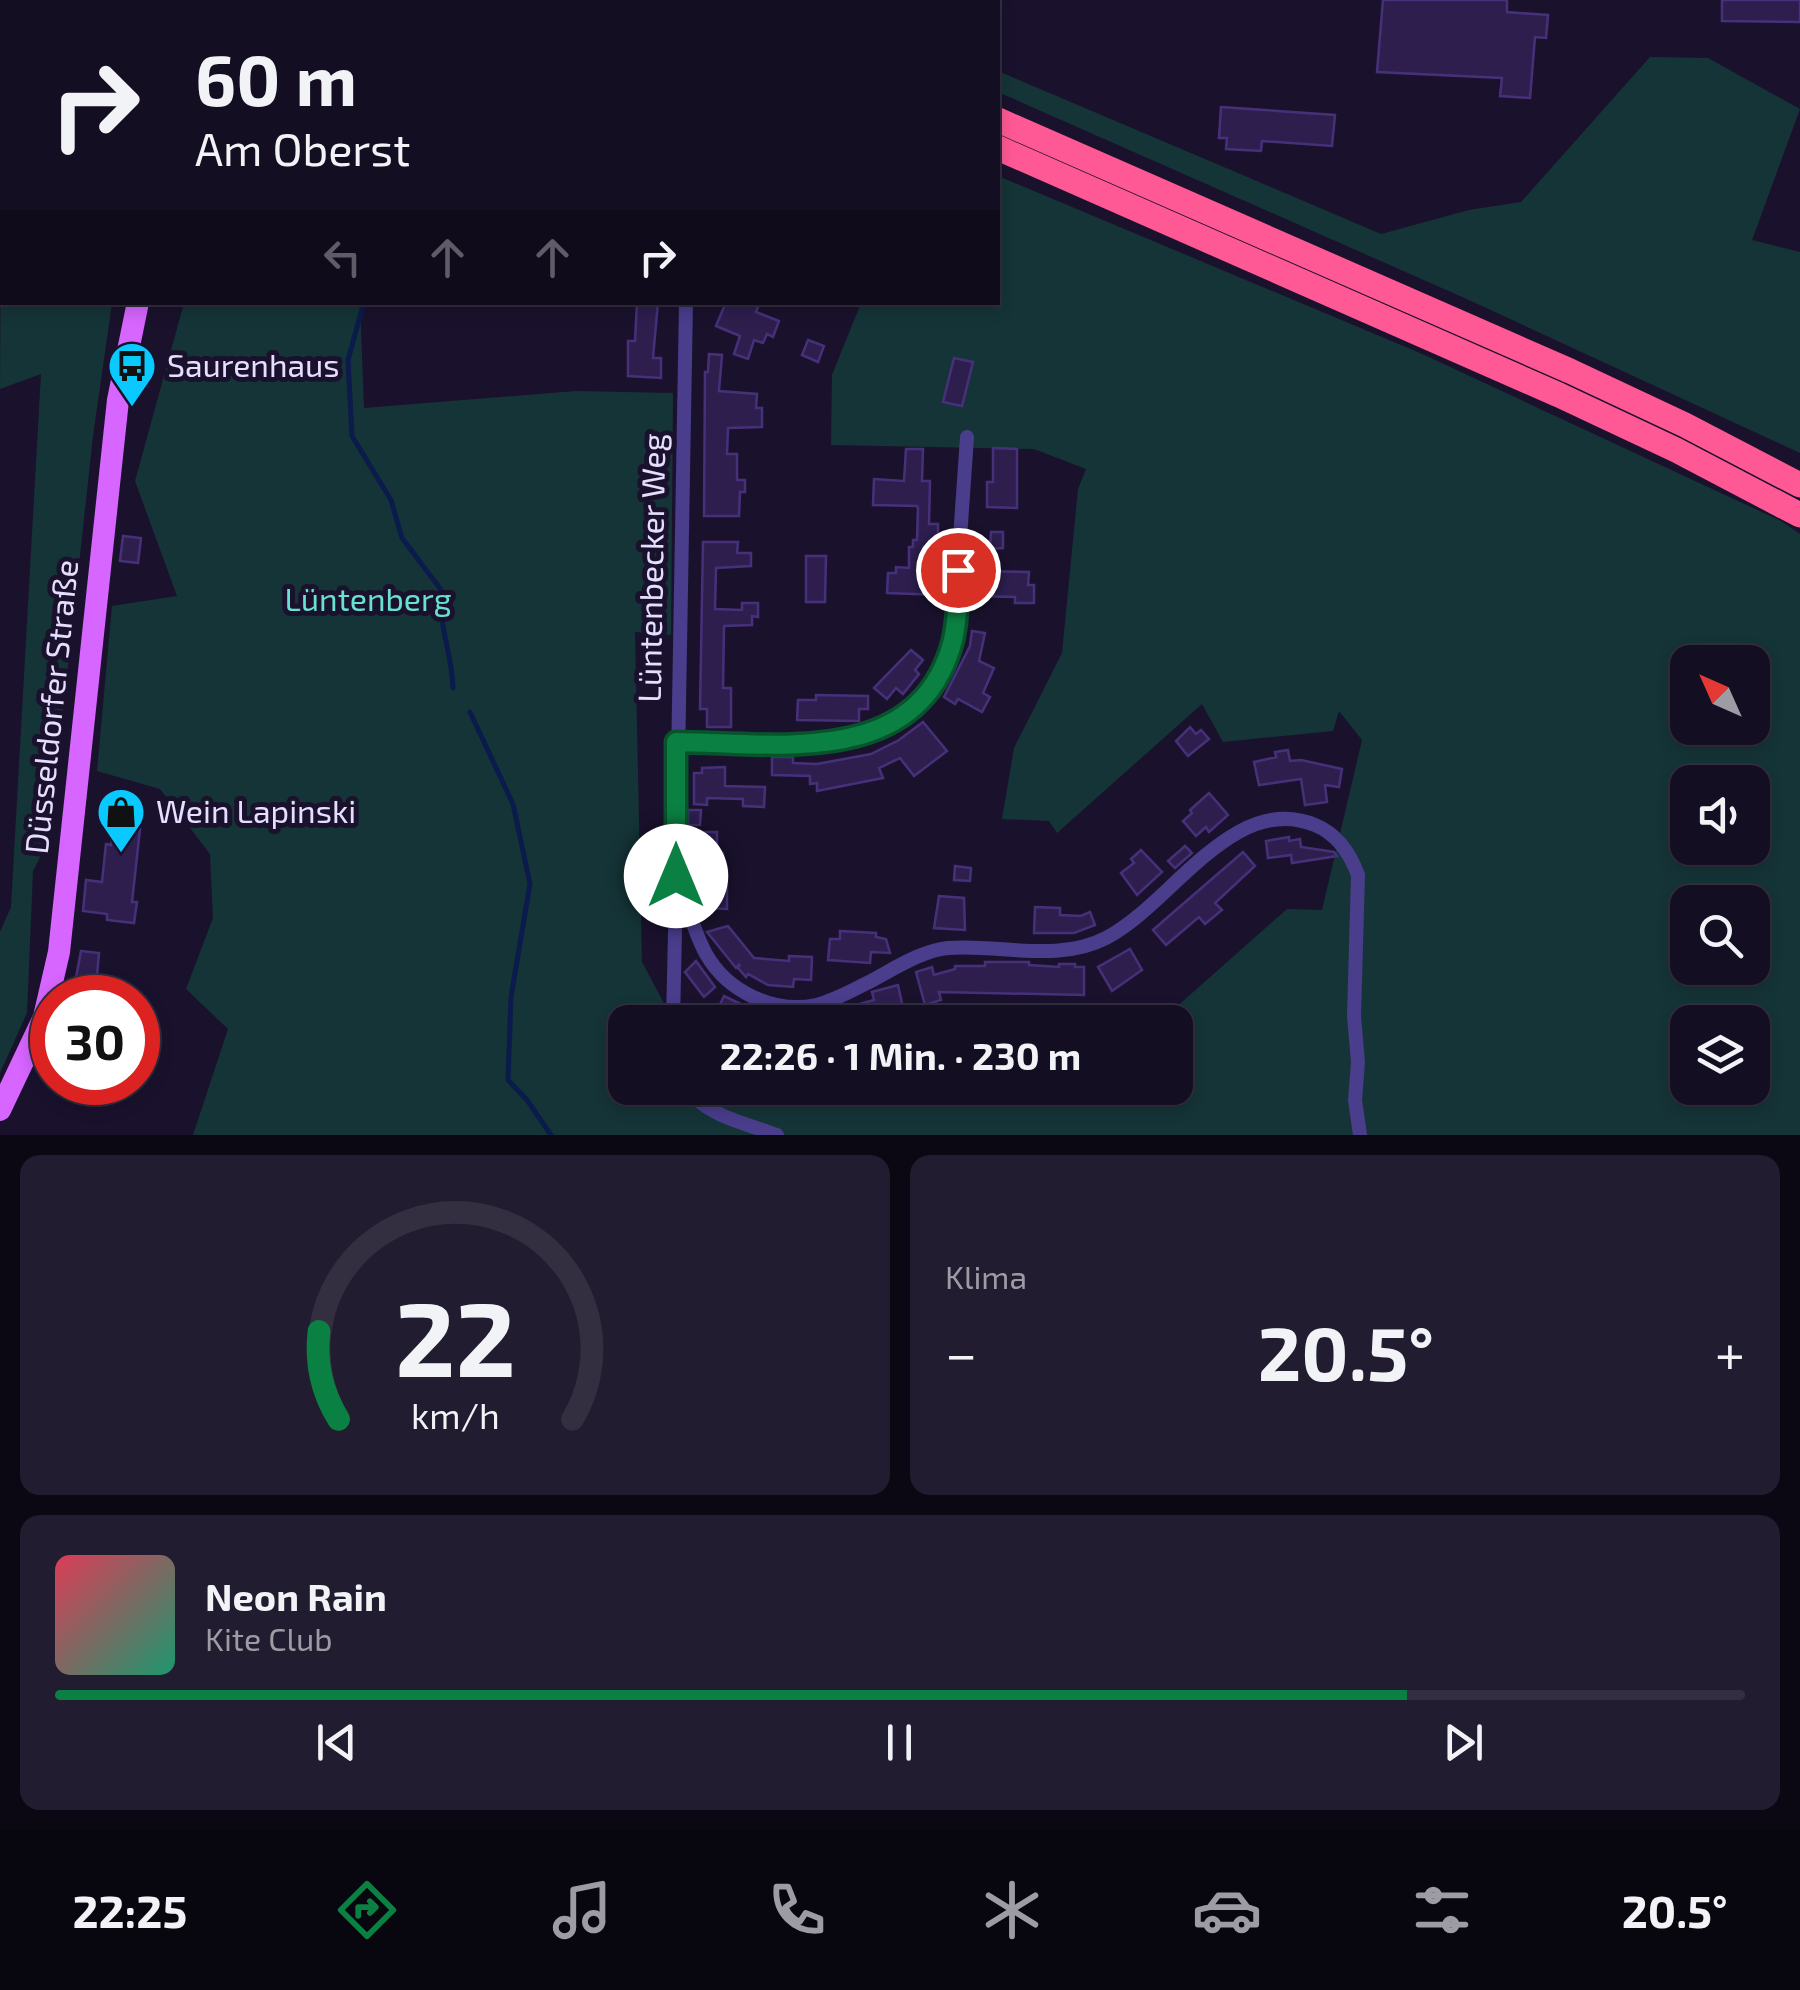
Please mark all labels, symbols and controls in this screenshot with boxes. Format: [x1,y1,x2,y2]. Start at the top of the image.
text: 60 m [195,36,357,120]
icon: right [30,40,160,170]
text: Am Oberst [195,121,410,175]
icon: left [315,230,370,285]
icon: ahead [420,230,475,285]
icon: ahead [525,230,580,285]
icon: right [630,230,685,285]
bus stop icon: Saurenhaus [106,340,158,408]
place label: Saurenhaus [167,345,340,383]
street label: Lüntenbecker Weg [629,433,671,703]
pin [916,528,1001,613]
icon: arrive [931,543,986,598]
street label: Düsseldorfer Straße [16,558,84,856]
park label: Lüntenberg [284,579,452,617]
north arrow [1670,645,1770,745]
map controls [1670,645,1770,1105]
button: sound [1670,765,1770,865]
shop icon: Wein Lapinski [95,786,147,854]
place label: Wein Lapinski [156,791,356,829]
position arrow [624,824,728,928]
button: search [1670,885,1770,985]
speed limit sign: 30 [30,975,160,1105]
button: layers [1670,1005,1770,1105]
text: 22:26 · 1 Min. · 230 m [720,1032,1081,1078]
text: Klima [945,1257,1027,1295]
text: 22 [395,1273,515,1398]
text: 20.5° [1258,1306,1434,1396]
text: − [945,1319,977,1385]
text: + [1715,1319,1745,1385]
text: km/h [411,1393,499,1436]
text: Neon Rain [205,1573,387,1619]
text: Kite Club [205,1619,333,1657]
icon: previous [309,1715,364,1770]
icon: pause [872,1715,927,1770]
icon: next [1436,1715,1491,1770]
icon: directions [332,1875,402,1945]
icon: music [547,1875,617,1945]
icon: phone [762,1875,832,1945]
icon: climate [977,1875,1047,1945]
icon: car [1192,1875,1262,1945]
icon: filters [1407,1875,1477,1945]
text: 22:25 [72,1883,187,1937]
text: 20.5° [1622,1883,1727,1937]

